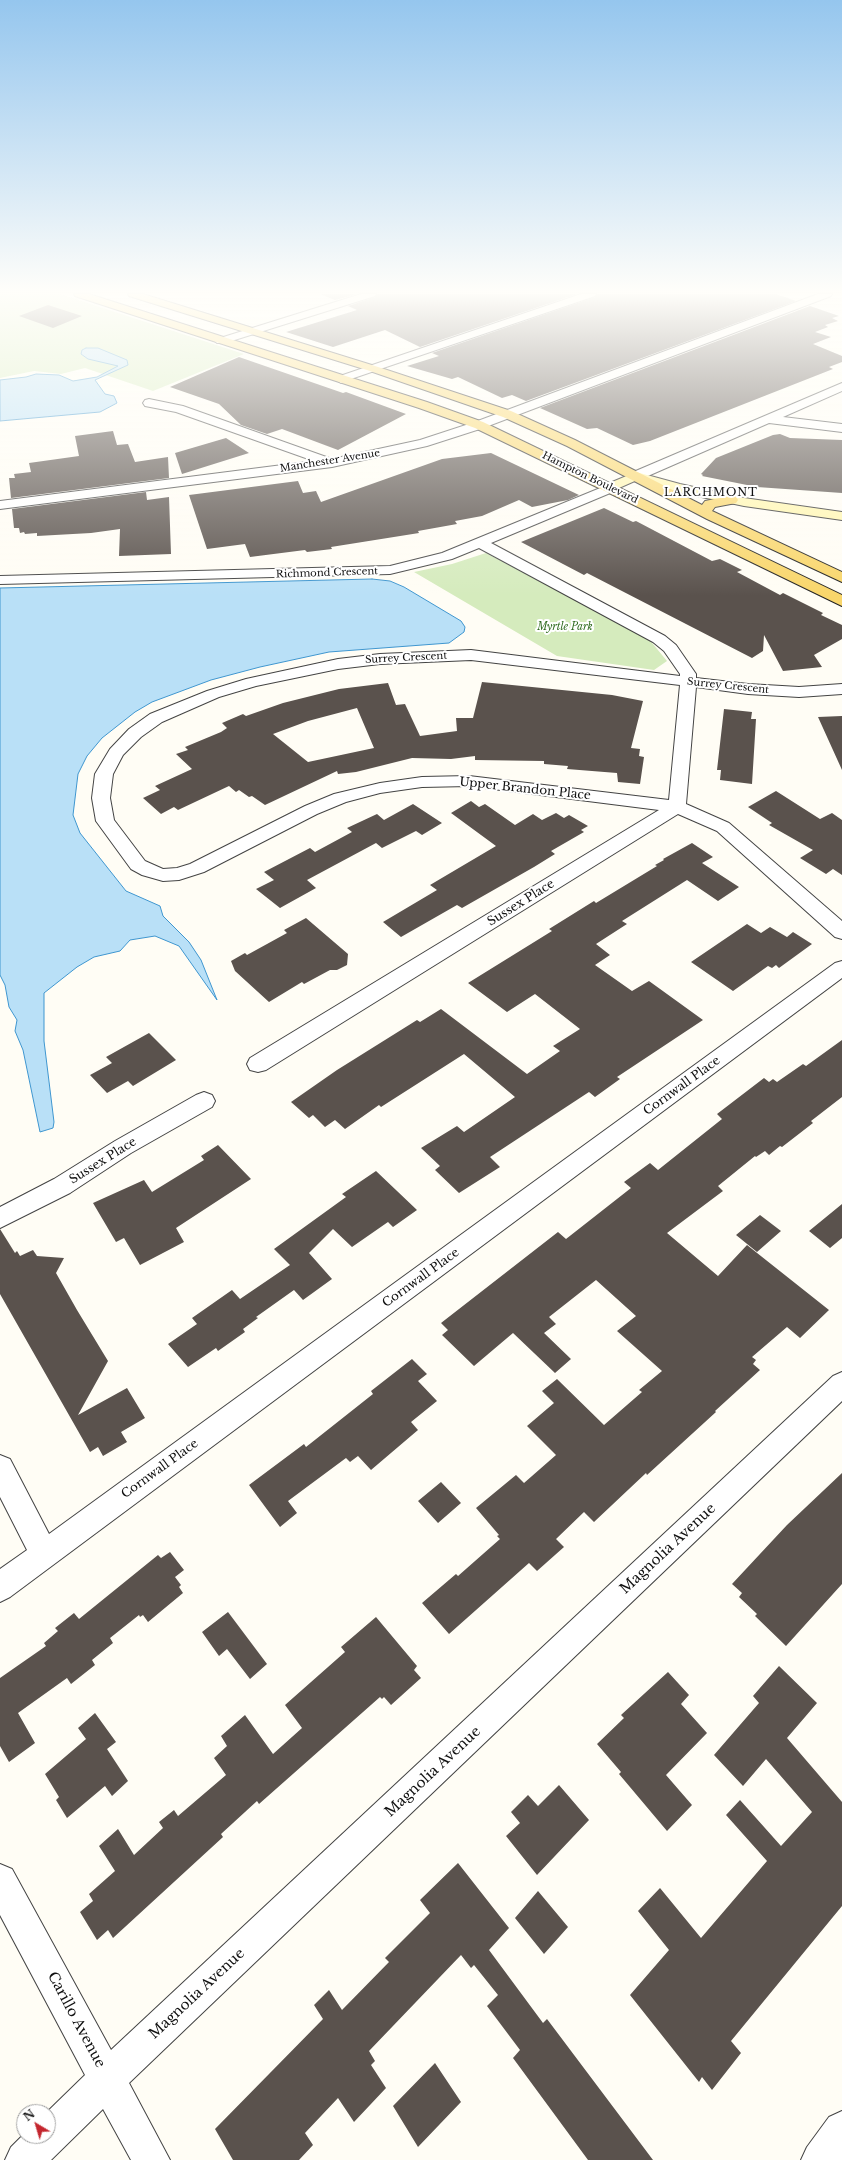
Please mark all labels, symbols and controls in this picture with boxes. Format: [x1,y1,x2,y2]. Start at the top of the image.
street label: Manchester Avenue [279,447,381,475]
street label: Hampton Boulevard [540,450,640,506]
district label: LARCHMONT [664,486,758,500]
street label: Richmond Crescent [276,565,378,581]
park label: Myrtle Park [537,621,593,633]
street label: Surrey Crescent [365,650,447,666]
street label: Surrey Crescent [687,676,769,696]
street label: Upper Brandon Place [459,775,591,803]
street label: Sussex Place [485,877,557,929]
street label: Cornwall Place [641,1053,723,1119]
street label: Sussex Place [67,1135,139,1187]
street label: Cornwall Place [380,1245,462,1311]
street label: Cornwall Place [119,1436,201,1502]
street label: Magnolia Avenue [617,1500,719,1598]
street label: Magnolia Avenue [382,1723,484,1821]
street label: Magnolia Avenue [146,1945,248,2043]
street label: Carillo Avenue [44,1969,108,2071]
north arrow [16,2104,56,2144]
text: N [21,2107,38,2124]

